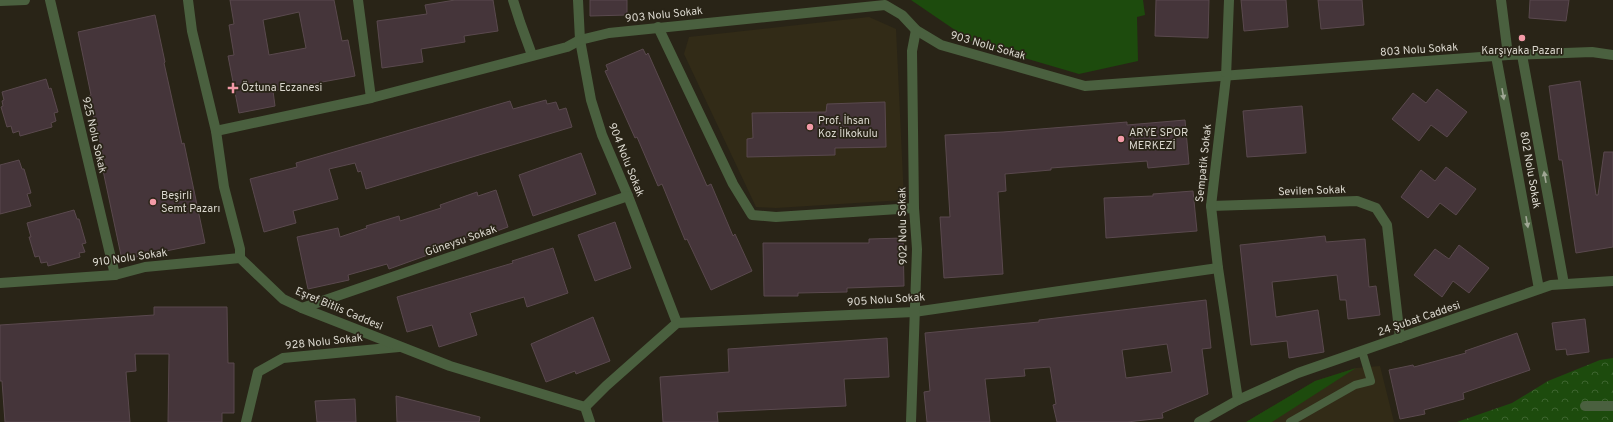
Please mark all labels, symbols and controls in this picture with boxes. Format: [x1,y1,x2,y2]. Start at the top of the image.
street label: 903 Nolu Sokak [624,4,704,26]
street label: 903 Nolu Sokak [949,29,1028,64]
marker: Karşıyaka Pazarı [1517,33,1527,43]
street label: 803 Nolu Sokak [1379,40,1459,60]
place label: Karşıyaka Pazarı [1481,44,1563,58]
place label: Öztuna Eczanesi [241,80,322,95]
marker: Öztuna Eczanesi [228,83,238,93]
one-way arrow [1501,88,1507,100]
street label: 925 Nolu Sokak [78,95,110,175]
place label: Prof. İhsan Koz İlkokulu [818,113,878,141]
street label: 904 Nolu Sokak [605,121,647,199]
marker: Prof. İhsan Koz İlkokulu [805,122,815,132]
street label: Sempatik Sokak [1193,123,1215,203]
place label: ARYE SPOR MERKEZİ [1129,126,1188,153]
street label: 802 Nolu Sokak [1516,130,1544,210]
marker: ARYE SPOR MERKEZİ [1116,134,1126,144]
one-way arrow [1541,171,1547,183]
street label: Sevilen Sokak [1278,183,1346,199]
street label: 902 Nolu Sokak [895,187,911,265]
place label: Beşirli Semt Pazarı [161,189,220,216]
marker: Beşirli Semt Pazarı [148,197,158,207]
one-way arrow [1524,216,1530,228]
street label: Güneysu Sokak [423,222,499,260]
street label: 910 Nolu Sokak [92,246,169,270]
street label: Eşref Bitlis Caddesi [293,284,385,334]
street label: 905 Nolu Sokak [846,290,926,310]
street label: 24 Şubat Caddesi [1376,298,1462,340]
street label: 928 Nolu Sokak [285,331,364,353]

